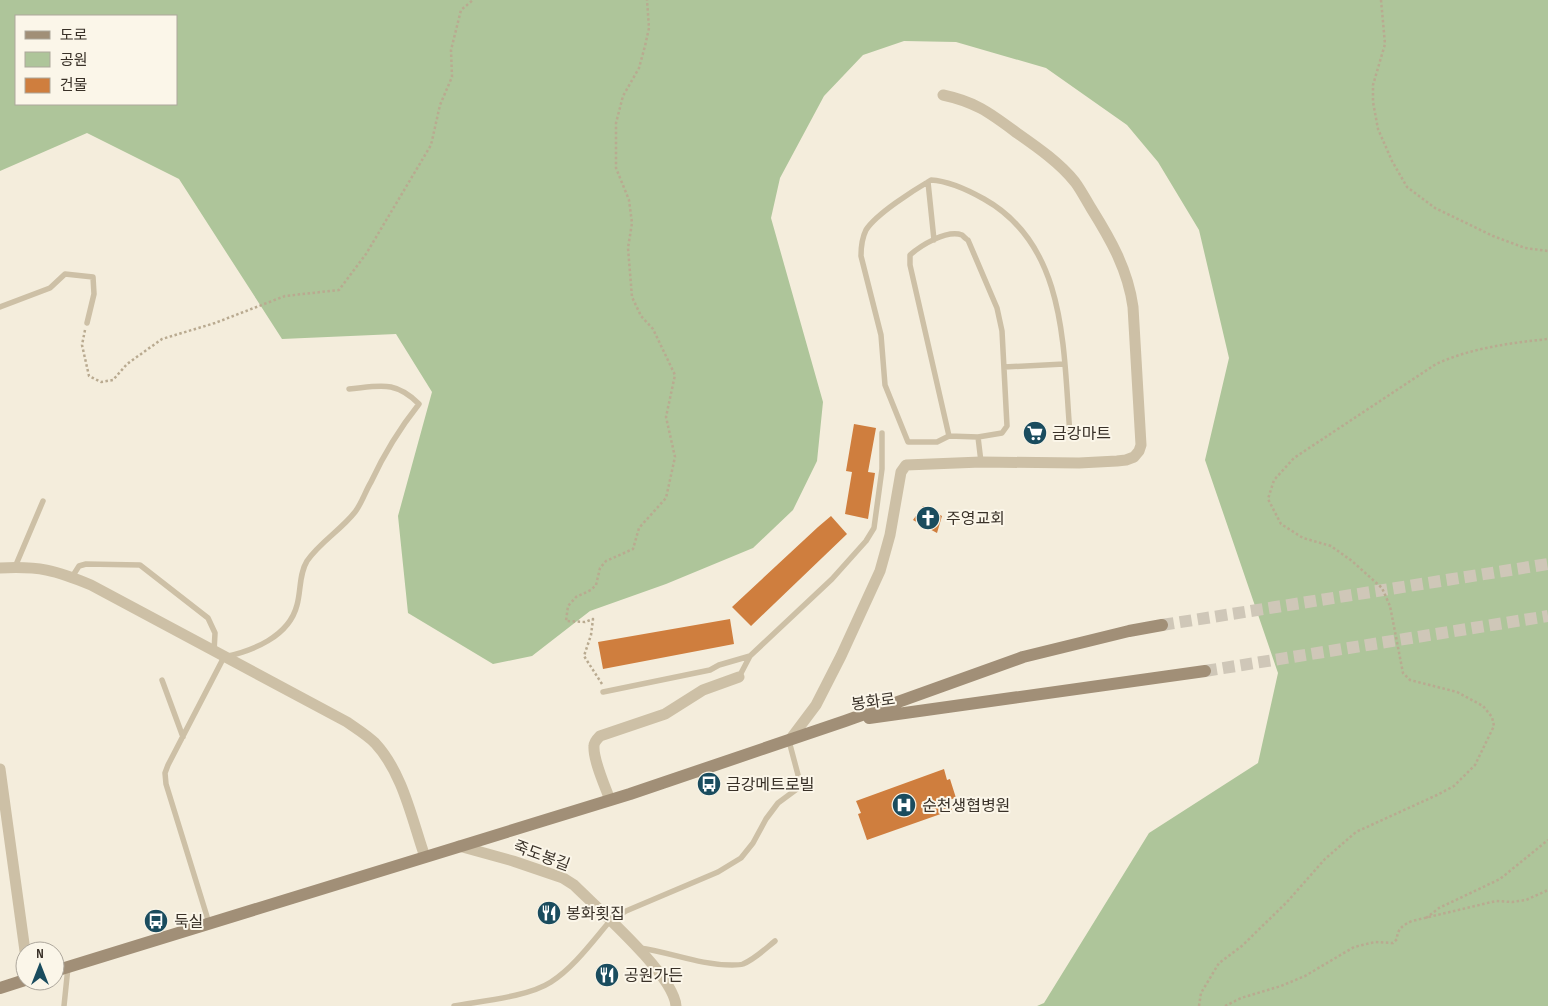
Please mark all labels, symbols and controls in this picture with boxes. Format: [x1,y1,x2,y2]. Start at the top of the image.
legend [15,15,178,105]
text: 도로 [60,26,88,45]
text: 공원 [60,51,88,70]
text: 건물 [60,76,88,95]
supermarket icon: 금강마트 [1022,420,1048,446]
place label: 금강마트 [1052,425,1111,444]
church icon: 주영교회 [915,505,941,531]
place label: 주영교회 [946,510,1005,529]
street label: 봉화로 [850,690,897,715]
bus stop icon: 금강메트로빌 [696,771,722,797]
place label: 금강메트로빌 [726,776,814,795]
hospital icon: 순천생협병원 [891,792,917,818]
place label: 순천생협병원 [922,797,1010,816]
street label: 죽도봉길 [511,837,572,875]
restaurant icon: 봉화횟집 [536,900,562,926]
place label: 봉화횟집 [566,905,625,924]
bus stop icon: 둑실 [143,908,169,934]
place label: 둑실 [174,913,203,932]
north arrow [15,941,65,991]
text: N [36,945,44,962]
restaurant icon: 공원가든 [594,962,620,988]
place label: 공원가든 [624,967,683,986]

